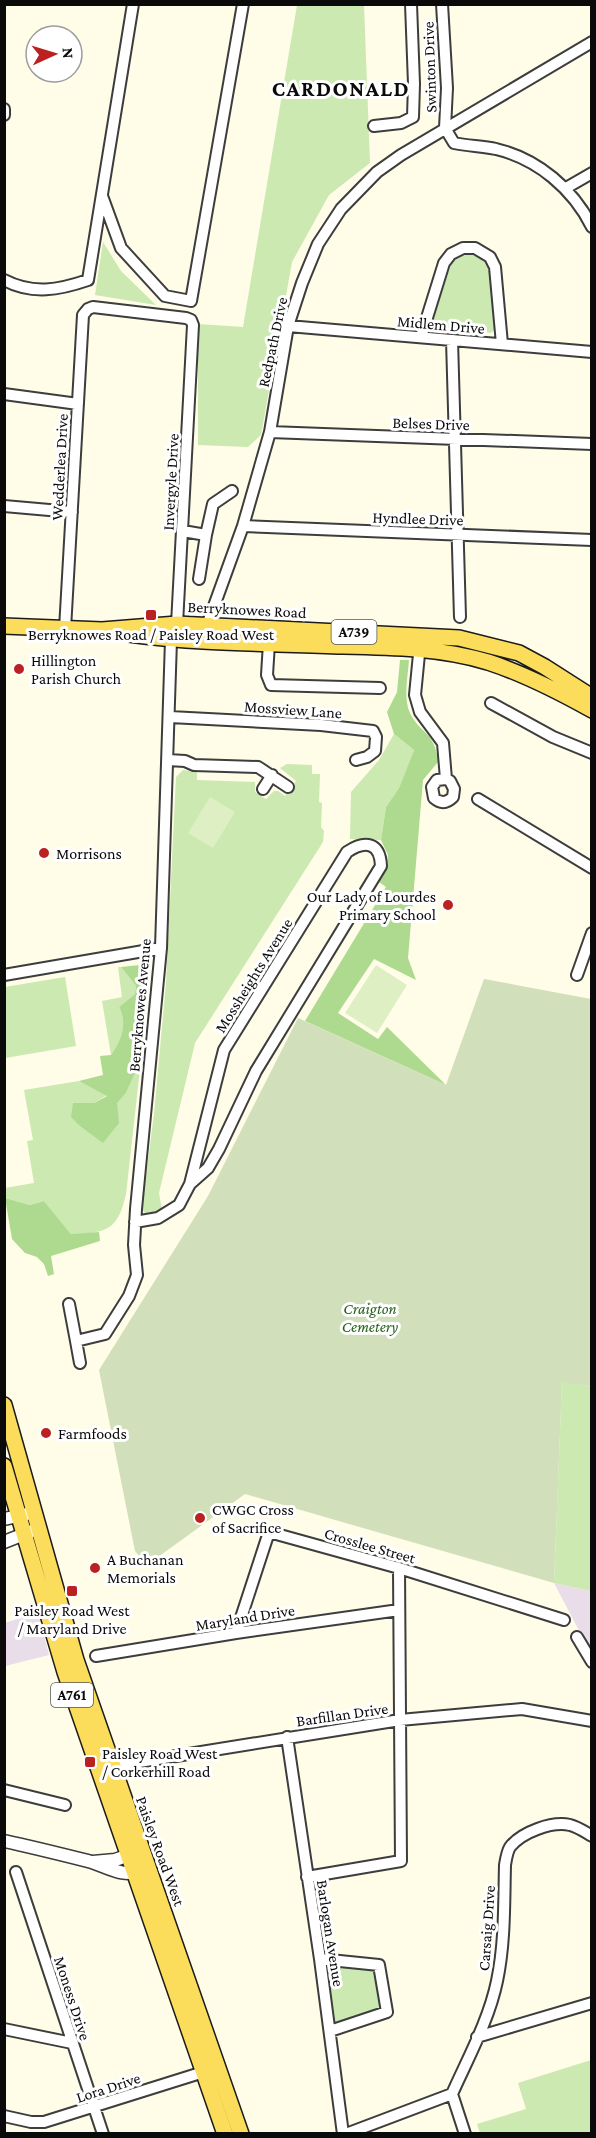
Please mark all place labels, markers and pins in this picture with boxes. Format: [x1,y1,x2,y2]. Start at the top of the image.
marker: Berryknowes Road / Paisley Road West [144,608,158,622]
place label: Berryknowes Road / Paisley Road West [28,626,275,644]
place label: Hillington Parish Church [31,652,121,687]
marker: Hillington Parish Church [12,662,26,676]
place label: Morrisons [56,845,122,862]
marker: Morrisons [37,846,51,860]
place label: Our Lady of Lourdes Primary School [307,888,436,924]
marker: Our Lady of Lourdes Primary School [441,898,455,912]
place label: Farmfoods [58,1425,127,1442]
marker: Farmfoods [39,1426,53,1440]
place label: CWGC Cross of Sacrifice [212,1501,294,1536]
marker: CWGC Cross of Sacrifice [193,1511,207,1525]
place label: A Buchanan Memorials [107,1551,184,1586]
marker: A Buchanan Memorials [88,1561,102,1575]
marker: Paisley Road West / Maryland Drive [65,1584,79,1598]
place label: Paisley Road West / Maryland Drive [14,1602,130,1638]
place label: Paisley Road West / Corkerhill Road [102,1745,218,1780]
marker: Paisley Road West / Corkerhill Road [83,1755,97,1769]

